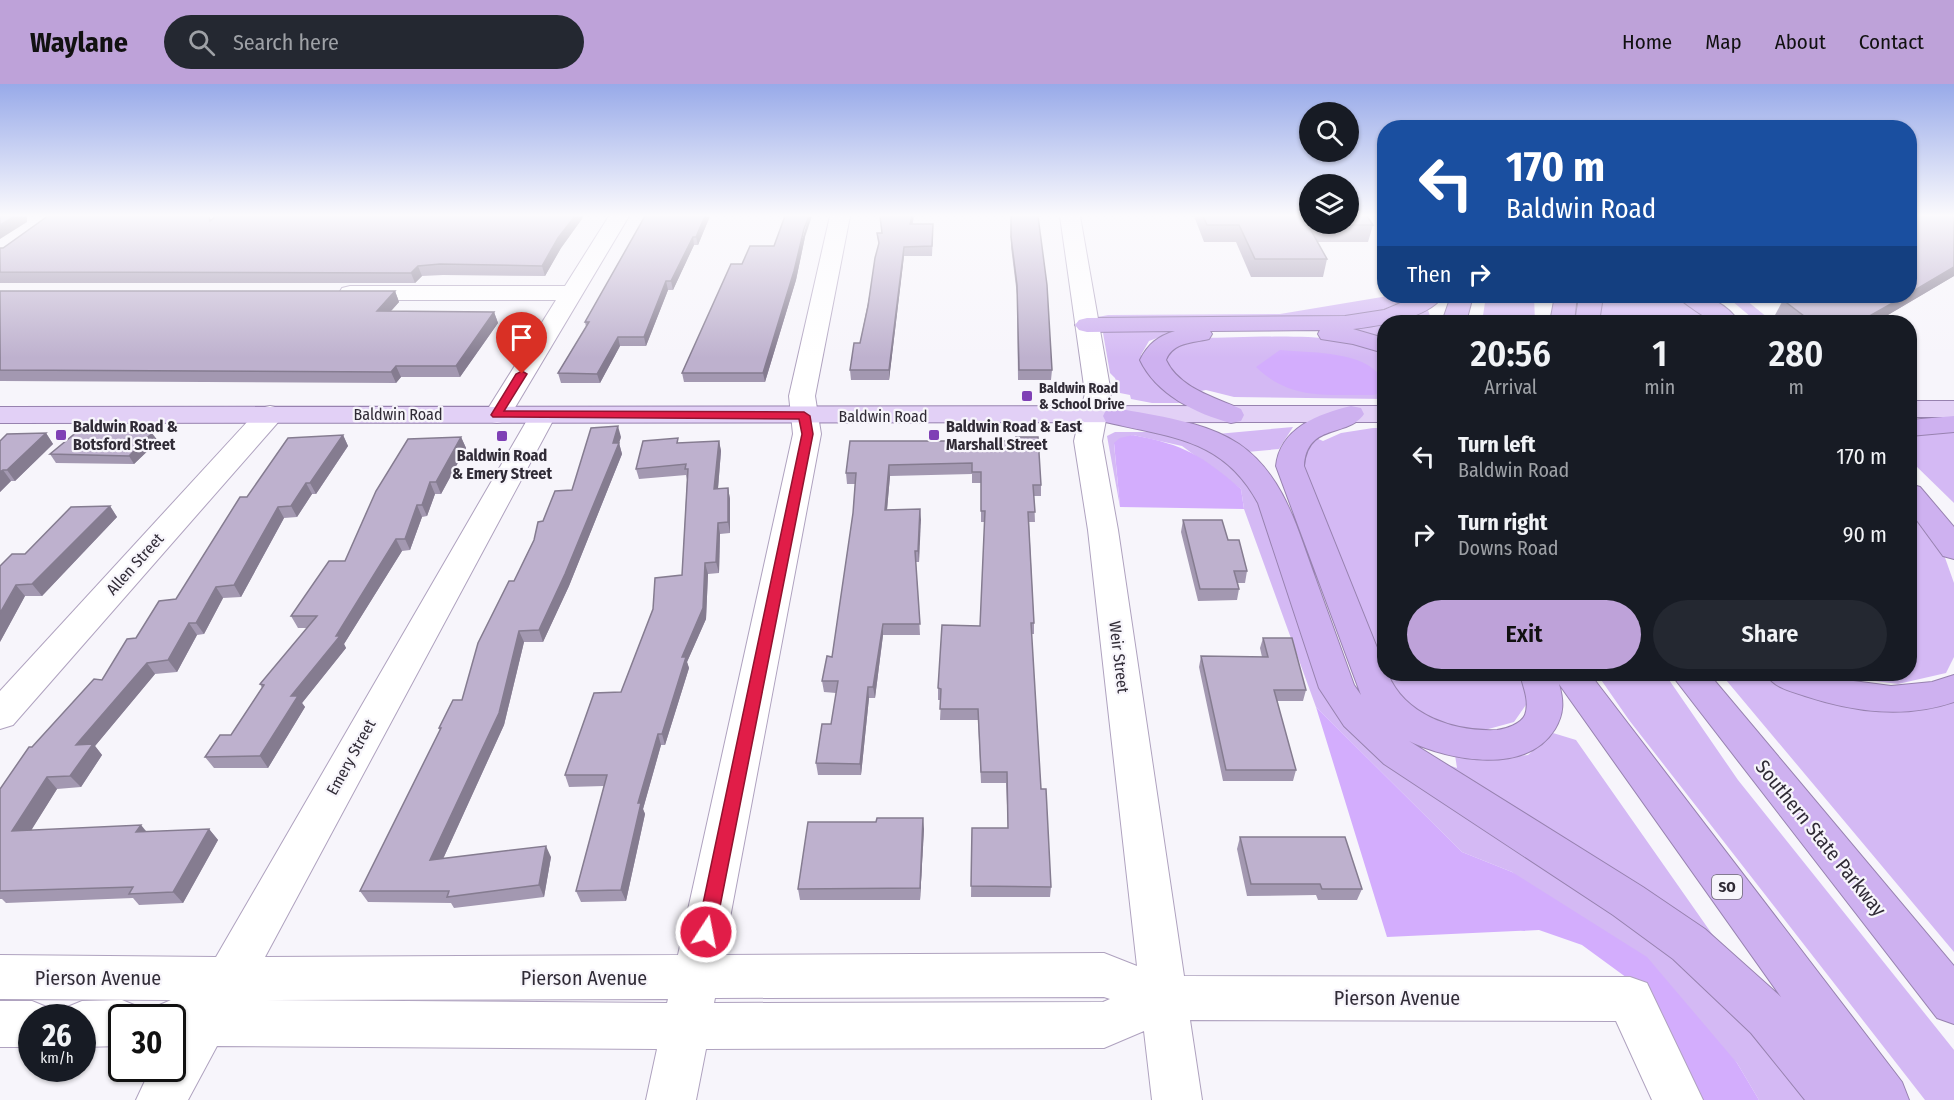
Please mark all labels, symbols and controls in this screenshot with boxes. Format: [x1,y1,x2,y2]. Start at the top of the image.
search box [164,15,584,69]
text: Waylane [30,26,128,59]
icon: search [185,26,218,59]
text: Search here [233,29,339,56]
text: Home [1622,29,1672,55]
text: Map [1705,29,1742,55]
text: About [1775,29,1826,55]
text: Contact [1859,29,1924,55]
map controls [1299,102,1359,234]
button: search [1299,102,1359,162]
text: 170 m [1506,142,1605,192]
icon: left [1407,144,1485,222]
button: layers [1299,174,1359,234]
text: Baldwin Road [1506,193,1656,225]
icon: right [1463,258,1496,291]
text: Then [1407,261,1451,288]
pin [496,312,547,374]
icon: arrive [505,321,538,354]
text: 20:56 [1470,332,1551,376]
text: 1 [1652,332,1667,376]
text: 280 [1769,332,1823,376]
text: Arrival [1484,375,1537,399]
text: min [1644,375,1675,399]
text: m [1788,375,1804,399]
place label: Baldwin Road & School Drive [1039,380,1125,413]
marker: Baldwin Road & School Drive [1020,389,1034,403]
street label: Baldwin Road [353,405,443,424]
street label: Baldwin Road [838,407,928,426]
place label: Baldwin Road & Botsford Street [73,417,178,454]
place label: Baldwin Road & East Marshall Street [946,417,1082,454]
marker: Baldwin Road & Botsford Street [54,428,68,442]
marker: Baldwin Road & East Marshall Street [927,428,941,442]
marker: Baldwin Road & Emery Street [495,429,509,443]
text: Turn left [1458,431,1536,458]
icon: left [1407,440,1440,473]
text: 170 m [1836,443,1887,470]
place label: Baldwin Road & Emery Street [452,446,552,483]
text: Baldwin Road [1458,458,1569,482]
text: Turn right [1458,509,1547,536]
icon: right [1407,518,1440,551]
text: 90 m [1843,521,1887,548]
street label: Allen Street [102,529,168,599]
text: Downs Road [1458,536,1558,560]
button: Exit [1407,600,1641,669]
button: Share [1653,600,1887,669]
street label: Weir Street [1105,620,1133,695]
street label: Emery Street [322,715,380,798]
street label: Southern State Parkway [1751,755,1891,921]
road number: SO [1712,875,1742,899]
position arrow [674,900,738,964]
street label: Pierson Avenue [35,966,161,990]
street label: Pierson Avenue [521,966,647,990]
street label: Pierson Avenue [1334,986,1460,1010]
speed limit sign: 30 [108,1004,186,1082]
text: 26 [42,1018,72,1054]
text: km/h [40,1049,74,1067]

